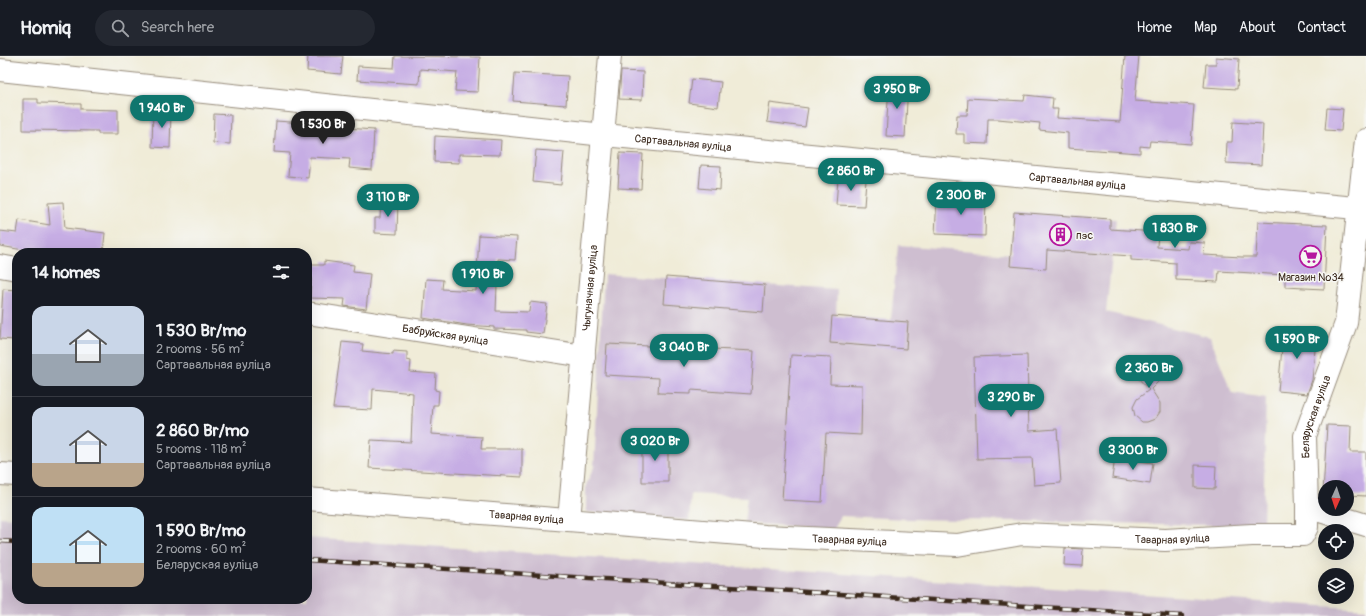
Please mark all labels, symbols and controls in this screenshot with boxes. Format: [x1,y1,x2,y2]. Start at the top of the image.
search box [95,10,375,46]
text: Homiq [20,16,71,40]
icon: search [109,17,131,39]
text: Search here [141,18,214,37]
text: Home [1137,19,1172,36]
text: Map [1194,19,1217,36]
text: About [1239,19,1275,36]
text: Contact [1297,19,1346,36]
pin: 3 950 Br [856,76,938,110]
text: 3 950 Br [873,81,921,97]
pin: 1 940 Br [121,95,203,129]
text: 1 940 Br [139,100,185,116]
pin: 1 530 Br [282,111,364,145]
text: 1 530 Br [300,116,346,132]
street label: Сартавальная вуліца [634,132,732,154]
pin: 2 860 Br [810,158,892,192]
text: 2 860 Br [827,163,875,179]
street label: Сартавальная вуліца [1028,170,1126,192]
pin: 2 300 Br [920,182,1002,216]
pin: 3 110 Br [347,184,429,218]
text: 2 300 Br [936,187,986,203]
text: 3 110 Br [366,189,410,205]
pin: 1 830 Br [1134,215,1216,249]
text: 1 830 Br [1152,220,1198,236]
building icon: пэс [1048,222,1074,248]
place label: пэс [1076,229,1094,242]
street label: Чыгуначная вуліца [579,244,600,332]
supermarket icon: Магазин №34 [1298,244,1324,270]
icon: filters [270,261,292,283]
pin: 1 910 Br [442,261,524,295]
text: 14 homes [32,262,100,283]
text: 1 910 Br [461,266,505,282]
place label: Магазин №34 [1278,271,1345,284]
text: 1 530 Br/mo [156,320,246,341]
street label: Бабруйская вуліца [401,321,489,348]
icon: home [64,322,112,370]
pin: 1 590 Br [1256,326,1338,360]
text: 1 590 Br [1274,331,1320,347]
pin: 3 040 Br [643,334,725,368]
text: 3 040 Br [659,339,709,355]
text: 2 rooms · 56 m² [156,341,244,357]
pin: 2 360 Br [1108,355,1190,389]
text: Сартавальная вуліца [156,357,271,373]
text: 2 360 Br [1125,360,1173,376]
street label: Беларуская вуліца [1298,373,1333,459]
pin: 3 290 Br [970,384,1052,418]
text: 3 290 Br [987,389,1035,405]
text: 2 860 Br/mo [156,420,249,441]
icon: home [64,423,112,471]
pin: 3 020 Br [614,428,696,462]
text: 3 020 Br [630,433,680,449]
pin: 3 300 Br [1092,437,1174,471]
text: 5 rooms · 118 m² [156,441,246,457]
text: 3 300 Br [1108,442,1158,458]
text: Сартавальная вуліца [156,457,271,473]
north arrow [1318,480,1354,516]
map controls [1318,480,1354,604]
street label: Таварная вуліца [488,507,564,526]
text: 1 590 Br/mo [156,520,246,541]
icon: home [64,523,112,571]
button: locate [1318,524,1354,560]
street label: Таварная вуліца [1134,531,1210,547]
street label: Таварная вуліца [812,532,887,548]
text: 2 rooms · 60 m² [156,541,246,557]
text: Беларуская вуліца [156,557,258,573]
button: layers [1318,568,1354,604]

